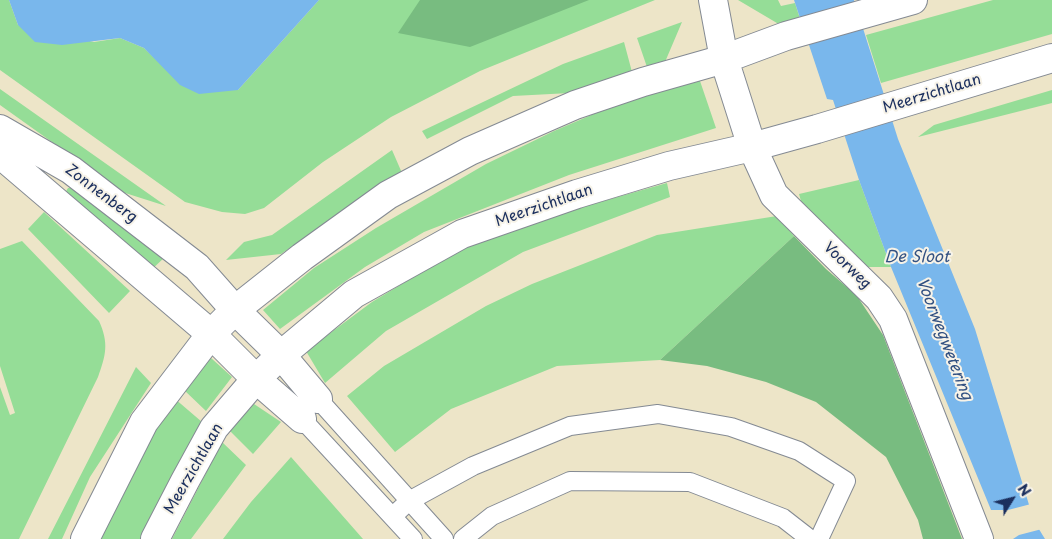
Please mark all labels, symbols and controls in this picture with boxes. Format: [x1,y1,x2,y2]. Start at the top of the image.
street label: Meerzichtlaan [881,71,983,117]
street label: Zonnenberg [61,161,141,227]
street label: Meerzichtlaan [493,181,595,231]
street label: Voorweg [819,239,875,293]
water label: De Sloot [885,248,949,268]
water label: Voorwegwetering [912,275,976,403]
street label: Meerzichtlaan [161,420,227,518]
north arrow [987,474,1037,524]
text: N [1013,479,1036,501]

